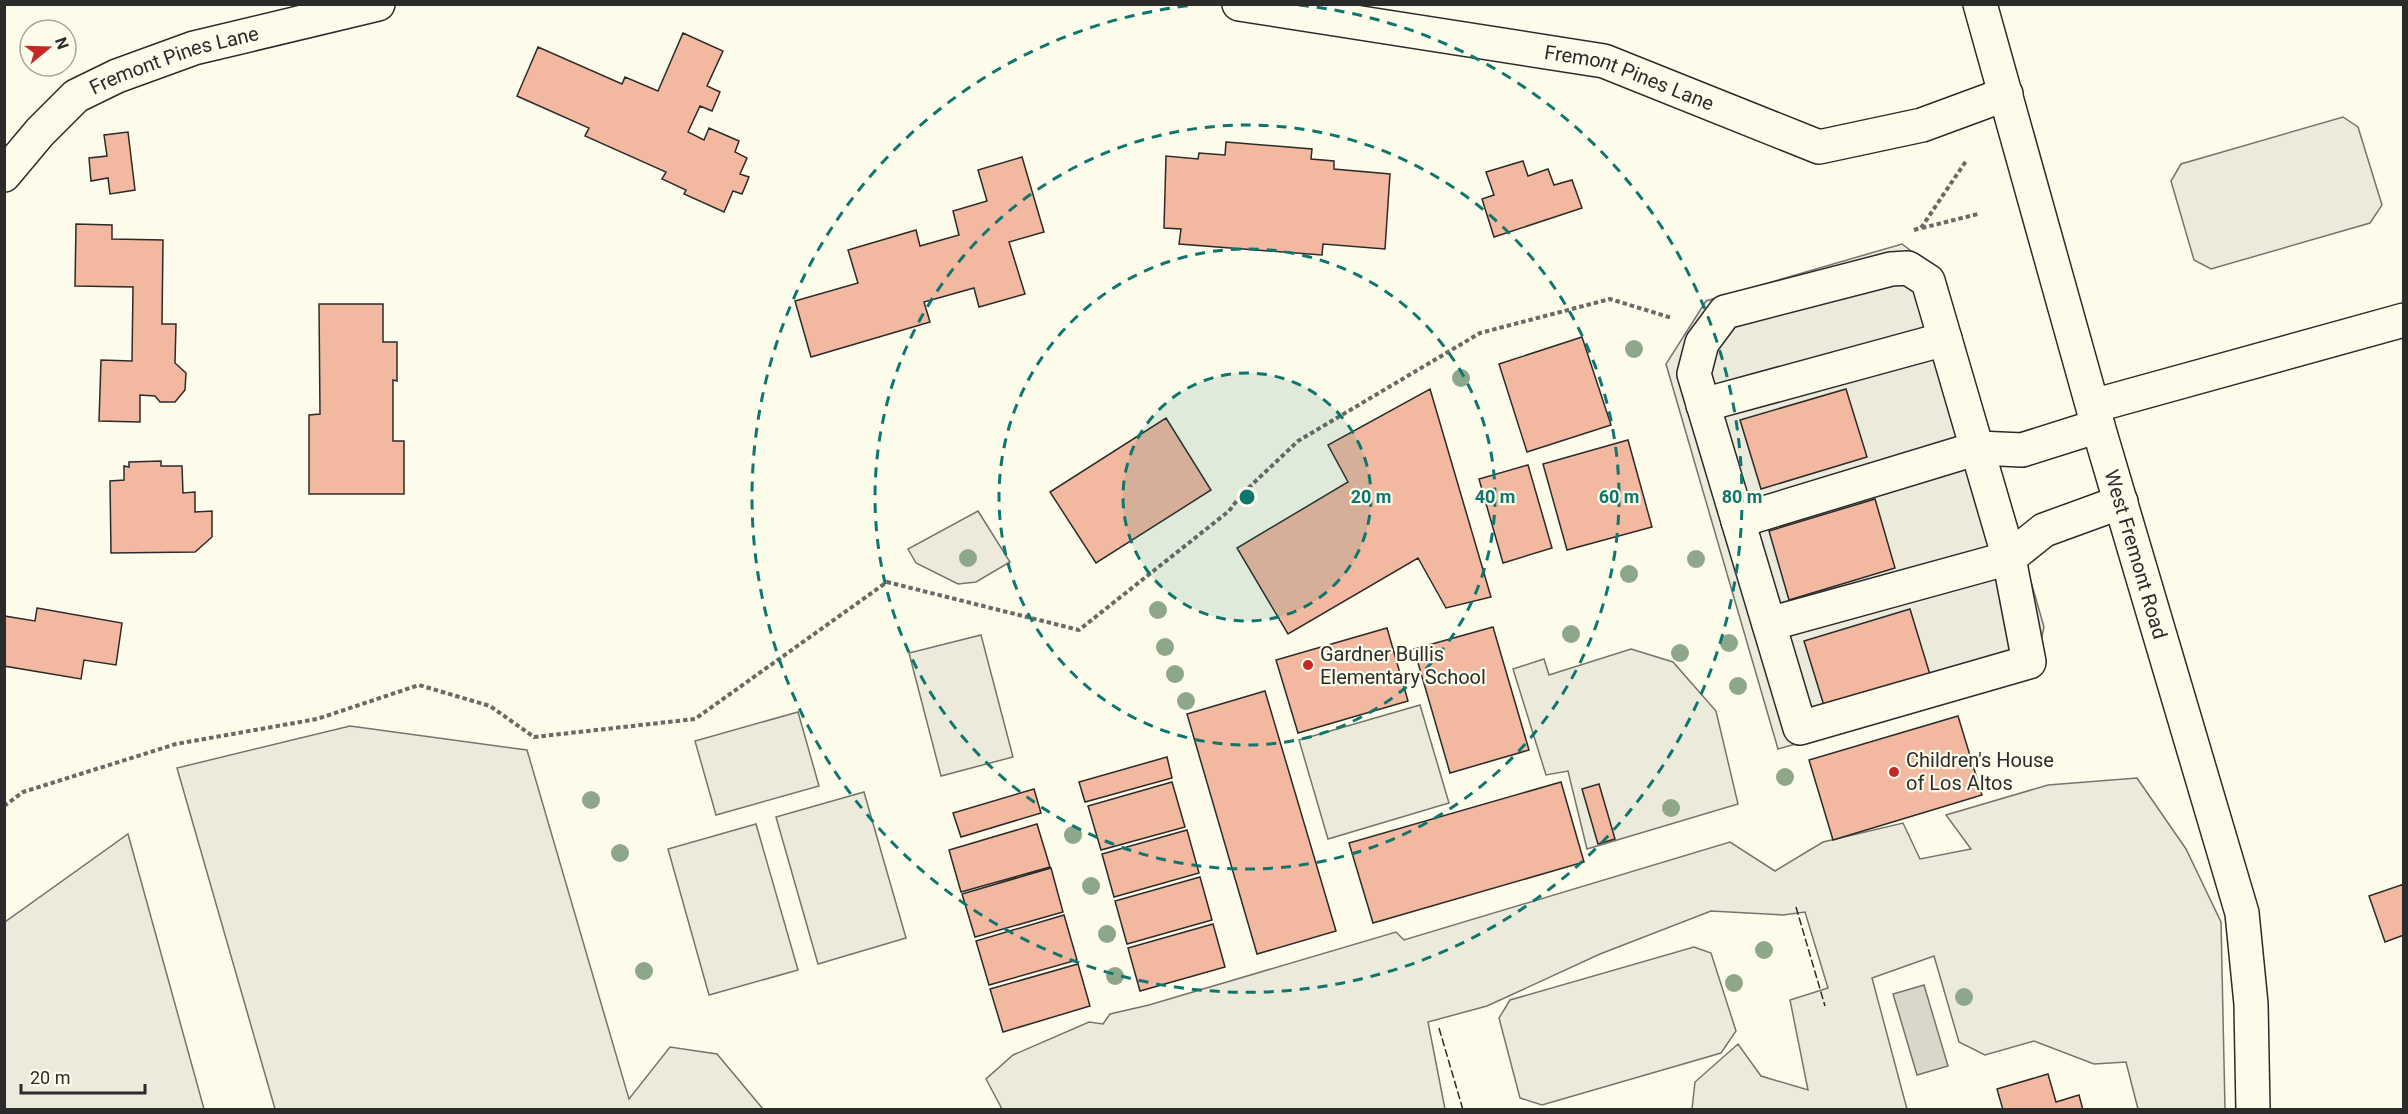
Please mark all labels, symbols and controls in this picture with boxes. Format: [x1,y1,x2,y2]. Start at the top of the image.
north arrow [18,18,78,78]
street label: Fremont Pines Lane [85,21,261,100]
text: N [51,35,73,52]
street label: Fremont Pines Lane [1543,40,1717,116]
street label: West Fremont Road [2100,467,2172,642]
text: 20 m [1351,486,1391,507]
text: 40 m [1475,486,1515,507]
text: 60 m [1599,486,1639,507]
text: 80 m [1722,486,1762,507]
centre of rings [1237,487,1257,507]
place label: Gardner Bullis Elementary School [1320,642,1486,689]
marker: Gardner Bullis Elementary School [1301,658,1315,672]
place label: Children's House of Los Altos [1906,748,2054,795]
marker: Children's House of Los Altos [1887,765,1901,779]
scale bar [21,1057,146,1095]
text: 20 m [30,1067,70,1088]

